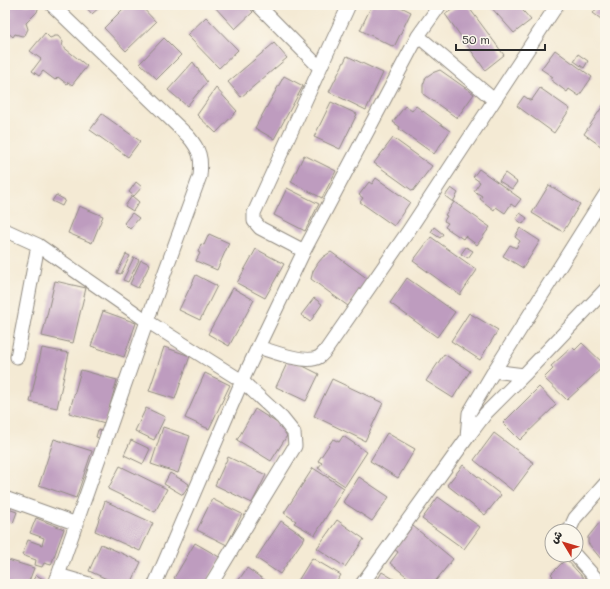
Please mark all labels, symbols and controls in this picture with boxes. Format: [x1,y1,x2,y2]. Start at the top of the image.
scale bar [456,26,545,52]
text: 50 m [462,31,490,47]
north arrow [544,523,584,563]
text: ش [546,527,565,546]

